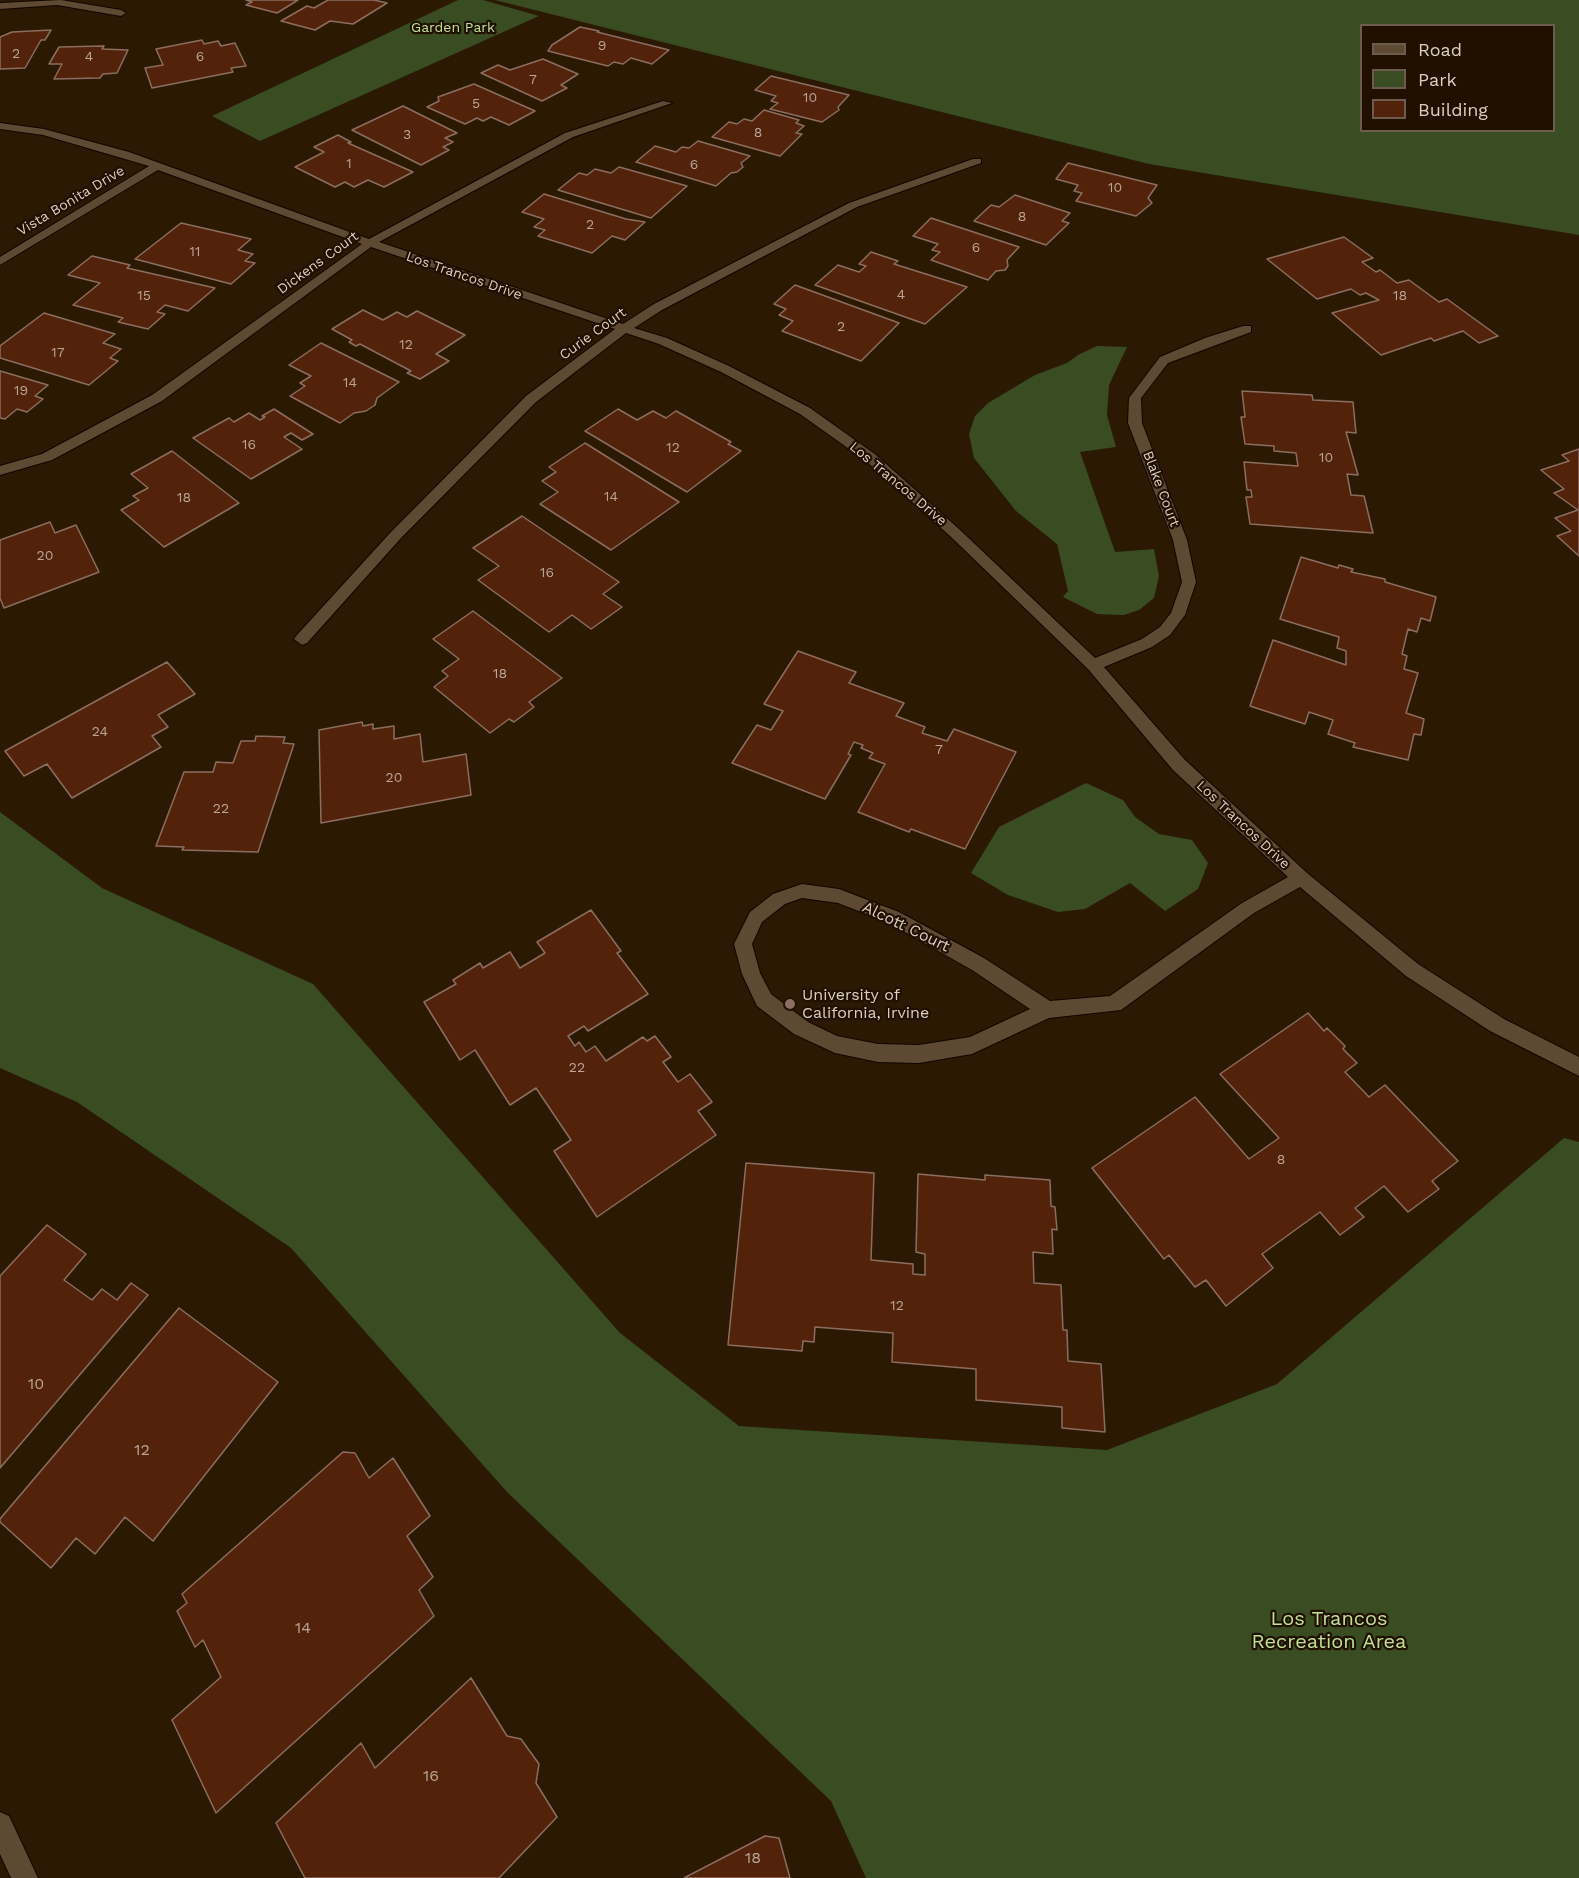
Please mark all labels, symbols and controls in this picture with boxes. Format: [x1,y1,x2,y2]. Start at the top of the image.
park label: Garden Park [411,20,495,36]
legend [1360,24,1555,132]
house number: 9 [598,38,606,54]
text: Road [1418,39,1462,60]
house number: 2 [12,46,20,62]
house number: 4 [85,49,93,65]
house number: 6 [196,49,204,65]
text: Park [1418,69,1457,90]
house number: 7 [529,72,537,88]
house number: 10 [803,90,817,106]
house number: 5 [472,96,480,112]
text: Building [1418,99,1488,120]
house number: 8 [754,125,762,141]
house number: 3 [403,127,411,143]
house number: 1 [346,156,352,172]
house number: 6 [690,157,698,173]
street label: Vista Bonita Drive [14,162,128,240]
house number: 10 [1108,180,1122,196]
house number: 8 [1018,209,1026,225]
house number: 2 [586,217,594,233]
street label: Dickens Court [274,228,362,298]
house number: 6 [972,240,980,256]
house number: 11 [190,244,200,260]
street label: Los Trancos Drive [404,248,524,304]
house number: 4 [897,287,905,303]
house number: 15 [137,288,151,304]
house number: 18 [1393,288,1407,304]
street label: Curie Court [556,304,630,364]
house number: 2 [837,319,845,335]
house number: 12 [399,337,413,353]
house number: 17 [51,345,65,361]
house number: 14 [343,375,357,391]
house number: 19 [14,383,28,399]
house number: 16 [242,437,256,453]
street label: Los Trancos Drive [846,439,950,529]
house number: 12 [666,440,680,456]
street label: Blake Court [1139,449,1183,529]
house number: 10 [1319,450,1333,466]
house number: 14 [604,489,618,505]
house number: 18 [177,490,191,506]
house number: 20 [37,548,53,564]
house number: 16 [540,565,554,581]
house number: 18 [493,666,507,682]
house number: 24 [92,724,108,740]
house number: 7 [935,742,943,758]
house number: 20 [386,770,402,786]
street label: Los Trancos Drive [1193,777,1293,873]
house number: 22 [213,801,229,817]
street label: Alcott Court [859,898,953,956]
place label: University of California, Irvine [802,985,929,1023]
marker: University of California, Irvine [783,997,797,1011]
house number: 22 [569,1060,585,1076]
house number: 8 [1277,1152,1285,1168]
house number: 12 [890,1298,904,1314]
house number: 10 [28,1374,44,1394]
house number: 12 [134,1440,150,1460]
park label: Los Trancos Recreation Area [1252,1607,1406,1654]
house number: 14 [295,1618,311,1638]
house number: 16 [423,1766,439,1786]
house number: 18 [745,1848,761,1868]

